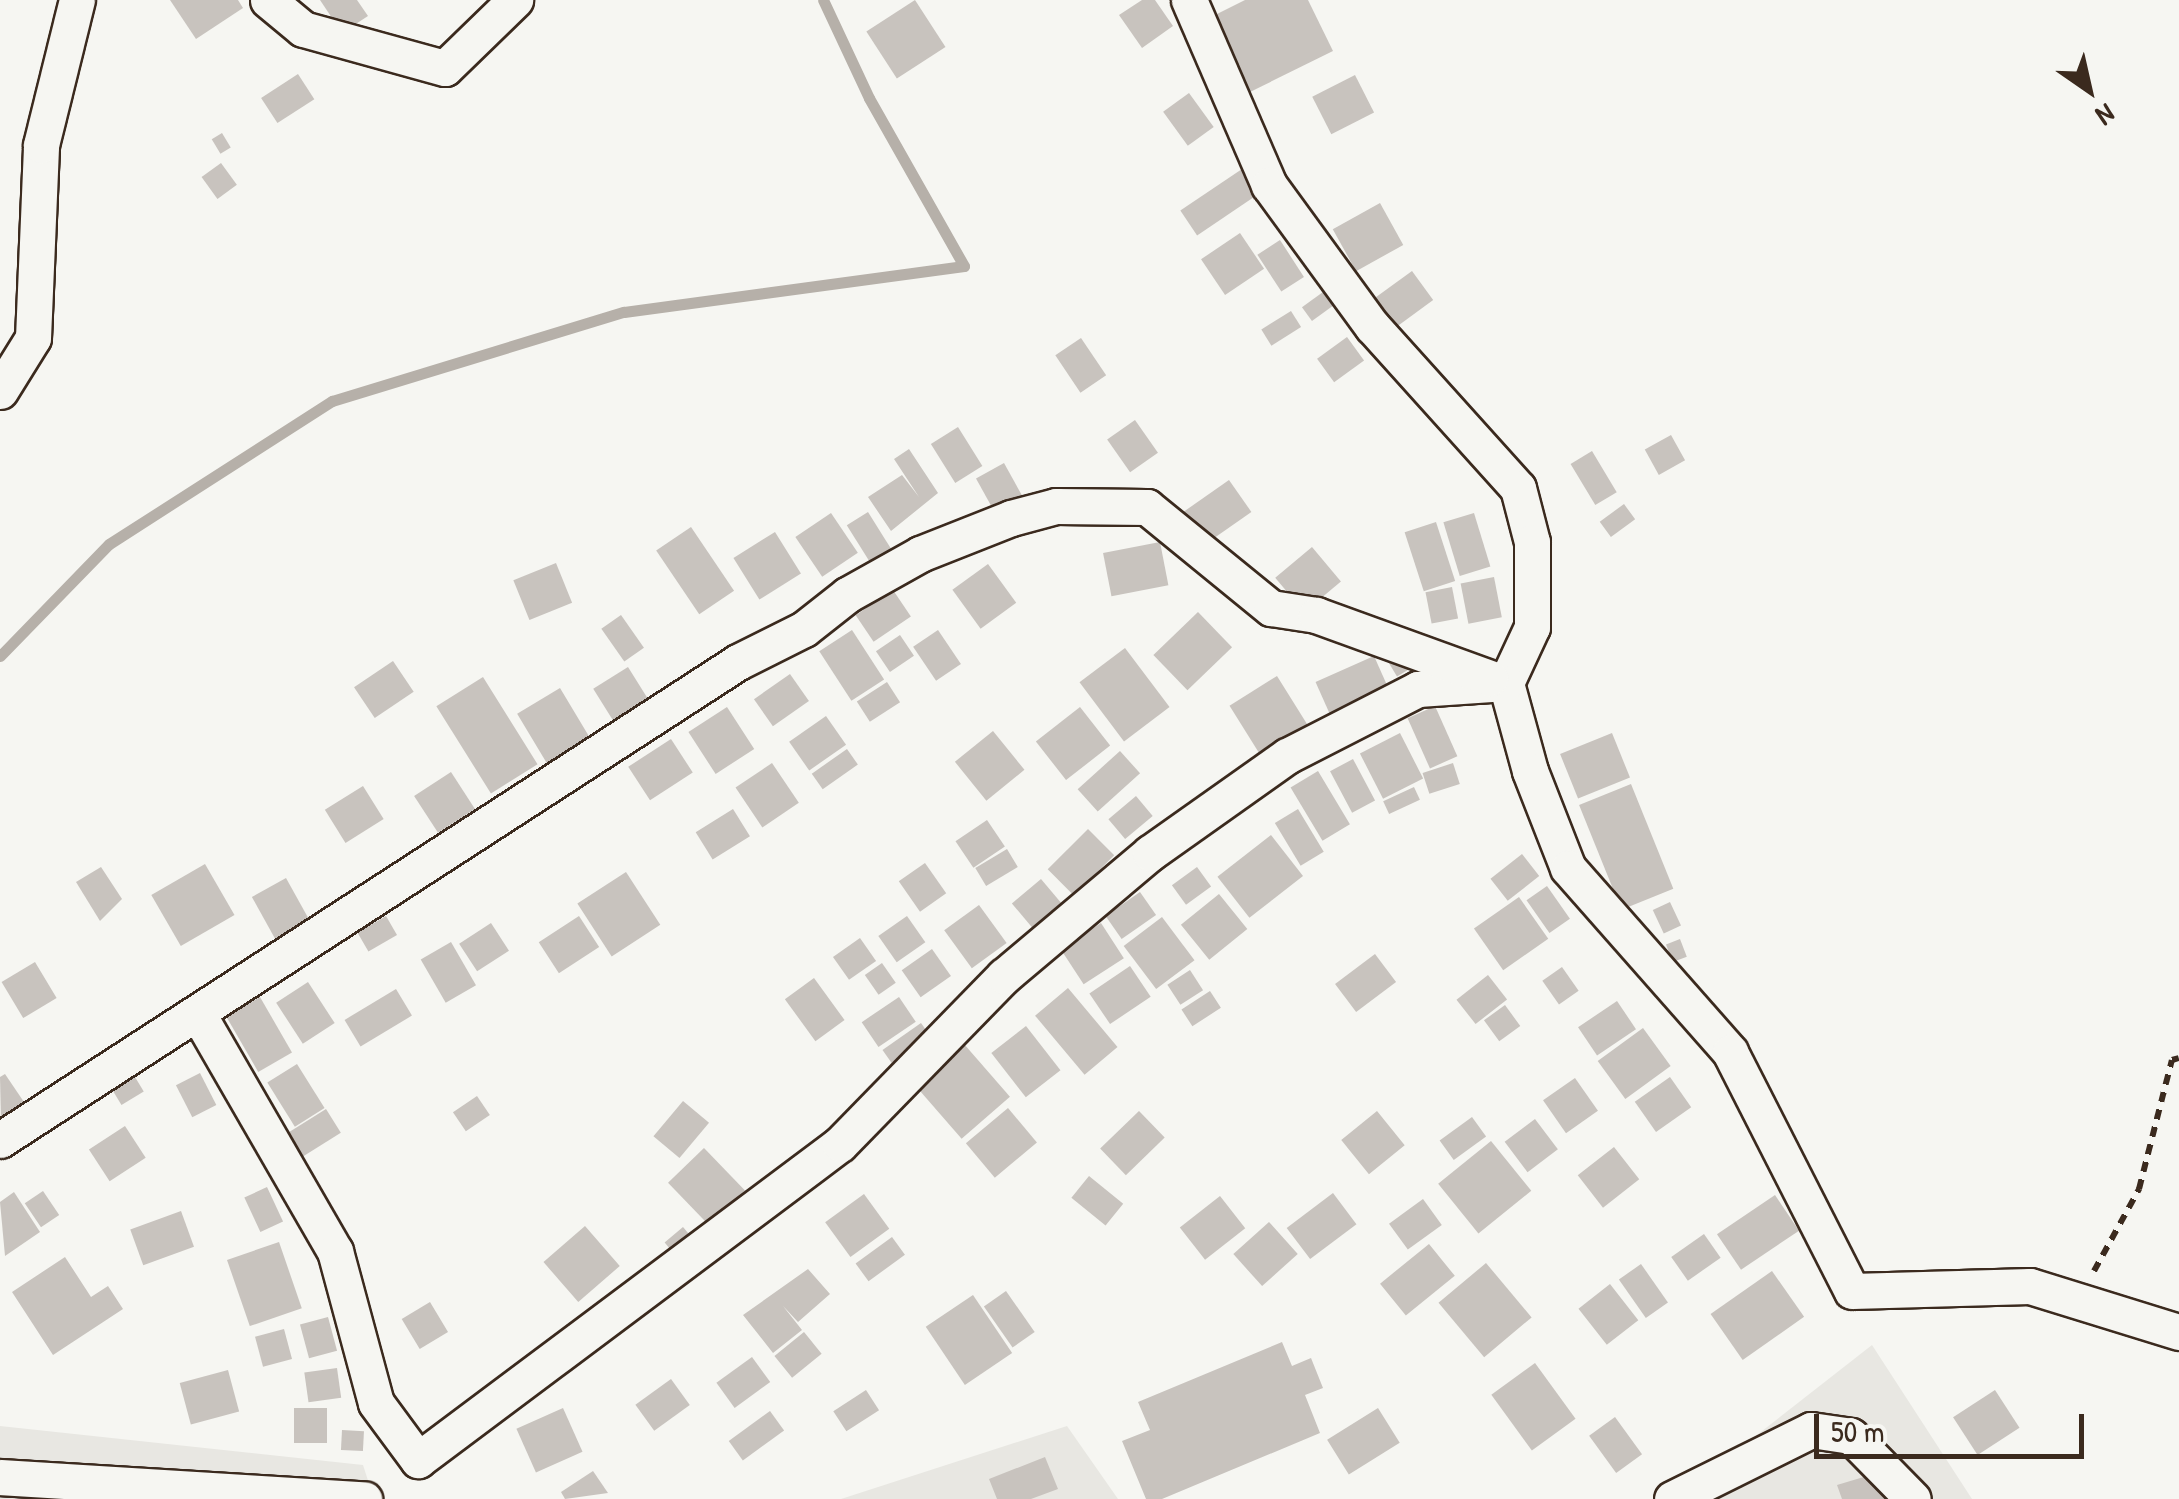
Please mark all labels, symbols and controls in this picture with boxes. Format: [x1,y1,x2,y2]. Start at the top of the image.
north arrow [2039,40,2139,140]
text: N [2089,95,2123,135]
scale bar [1819,1394,2089,1456]
text: 50 m [1831,1411,1884,1451]

